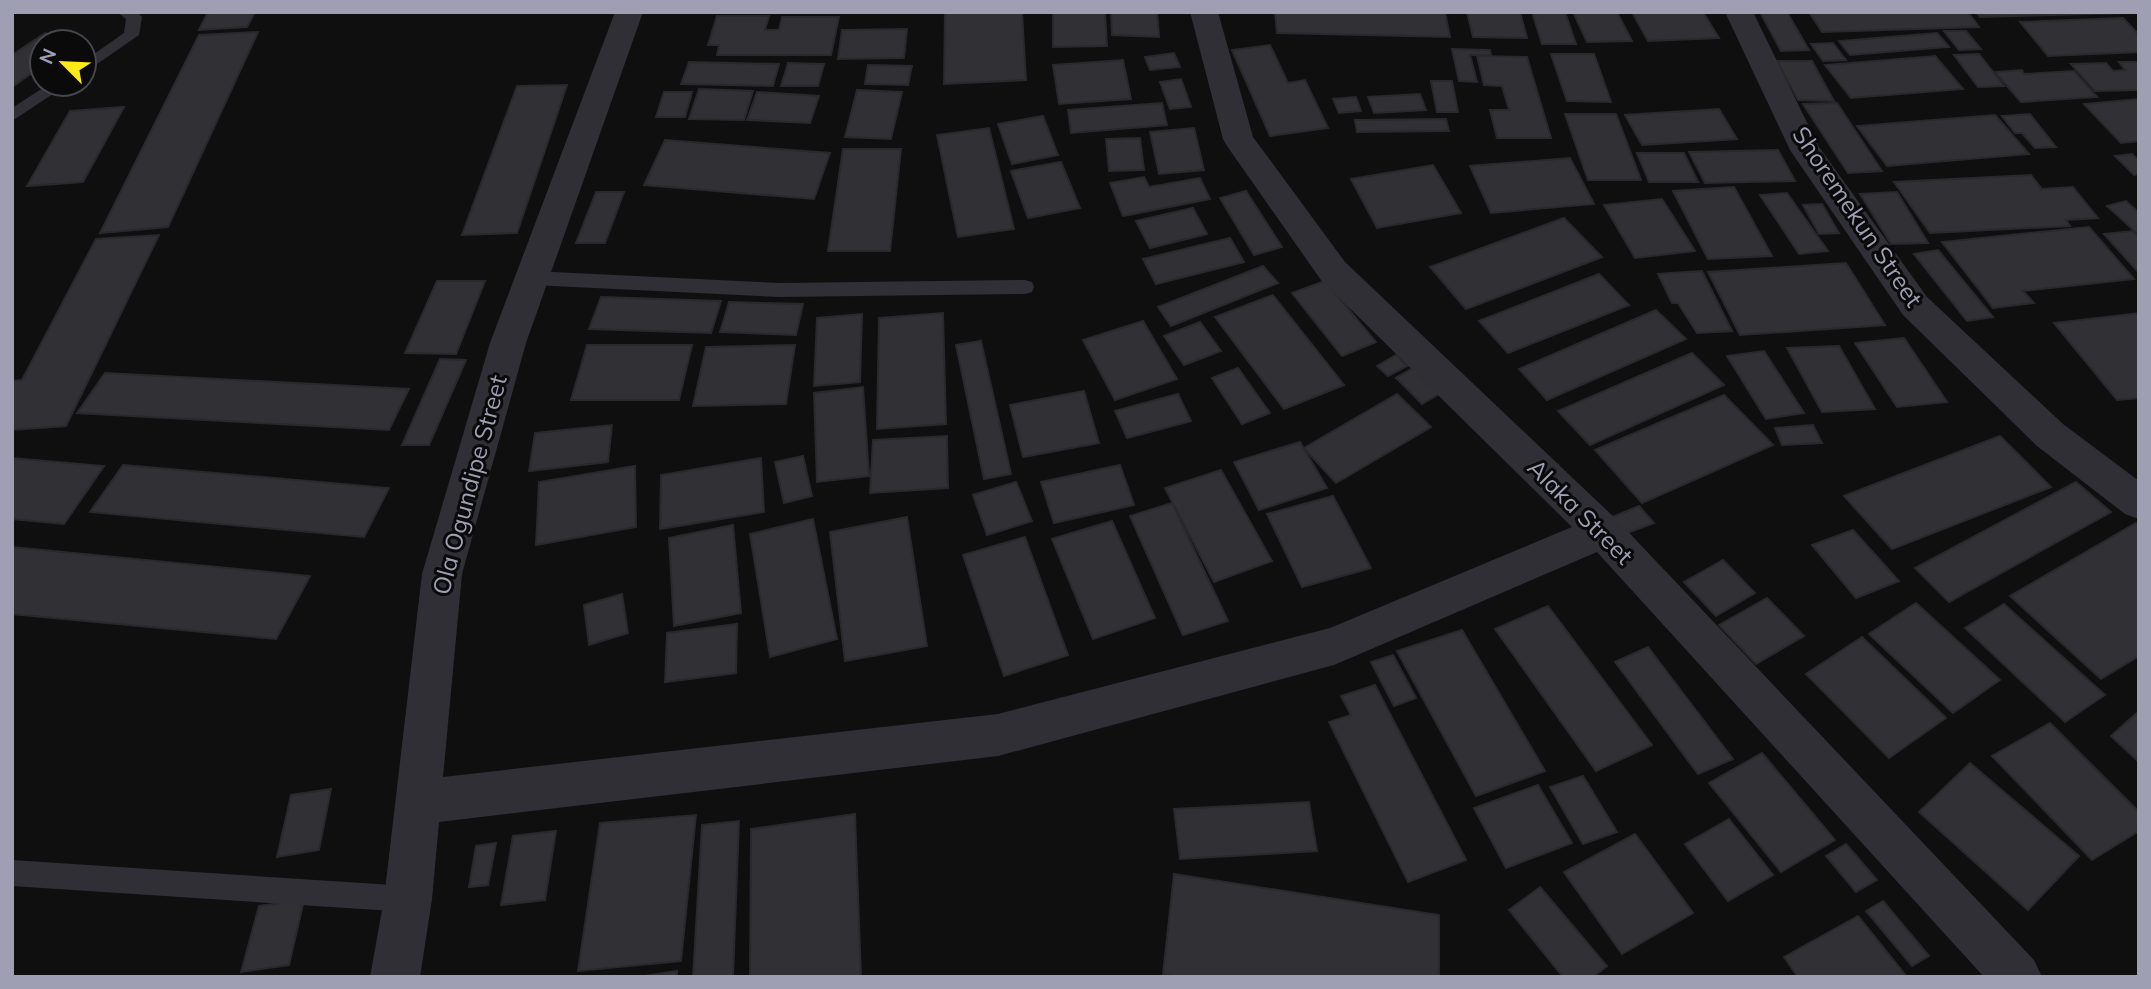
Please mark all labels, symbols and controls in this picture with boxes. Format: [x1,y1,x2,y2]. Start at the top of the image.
north arrow [28,28,98,98]
text: N [34,45,61,68]
street label: Shoremekun Street [1786,120,1929,312]
street label: Ola Ogundipe Street [425,372,513,598]
street label: Alaka Street [1522,452,1640,570]

